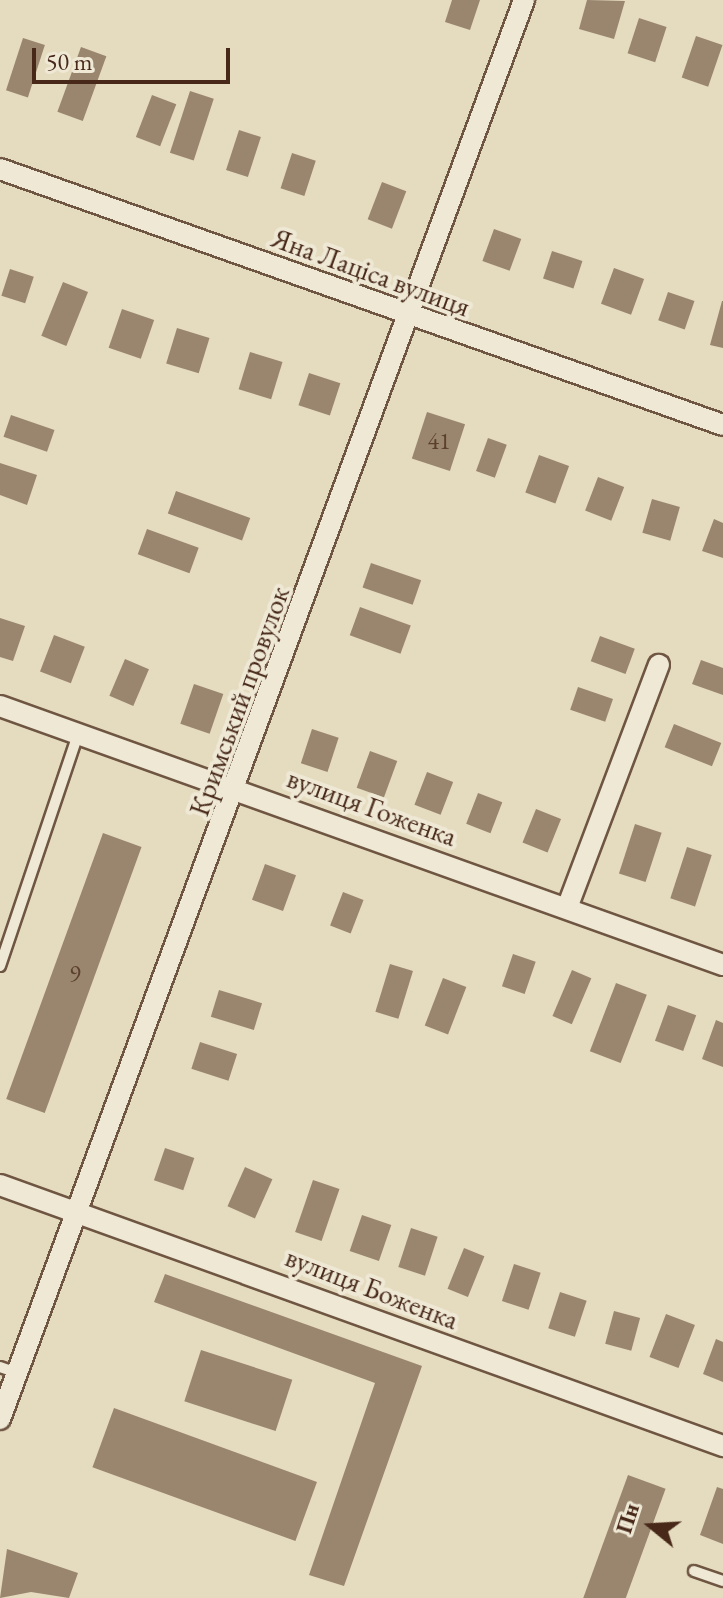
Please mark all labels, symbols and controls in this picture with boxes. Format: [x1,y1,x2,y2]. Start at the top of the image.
scale bar [36,32,234,82]
text: 50 m [46,46,93,77]
street label: Яна Лаціса вулиця [267,221,475,323]
house number: 41 [427,427,451,455]
street label: Кримський провулок [182,582,296,820]
street label: вулиця Гоженка [283,761,461,853]
house number: 9 [69,960,81,988]
street label: вулиця Боженка [281,1240,463,1336]
north arrow [611,1486,691,1566]
text: Пн [609,1500,646,1537]

